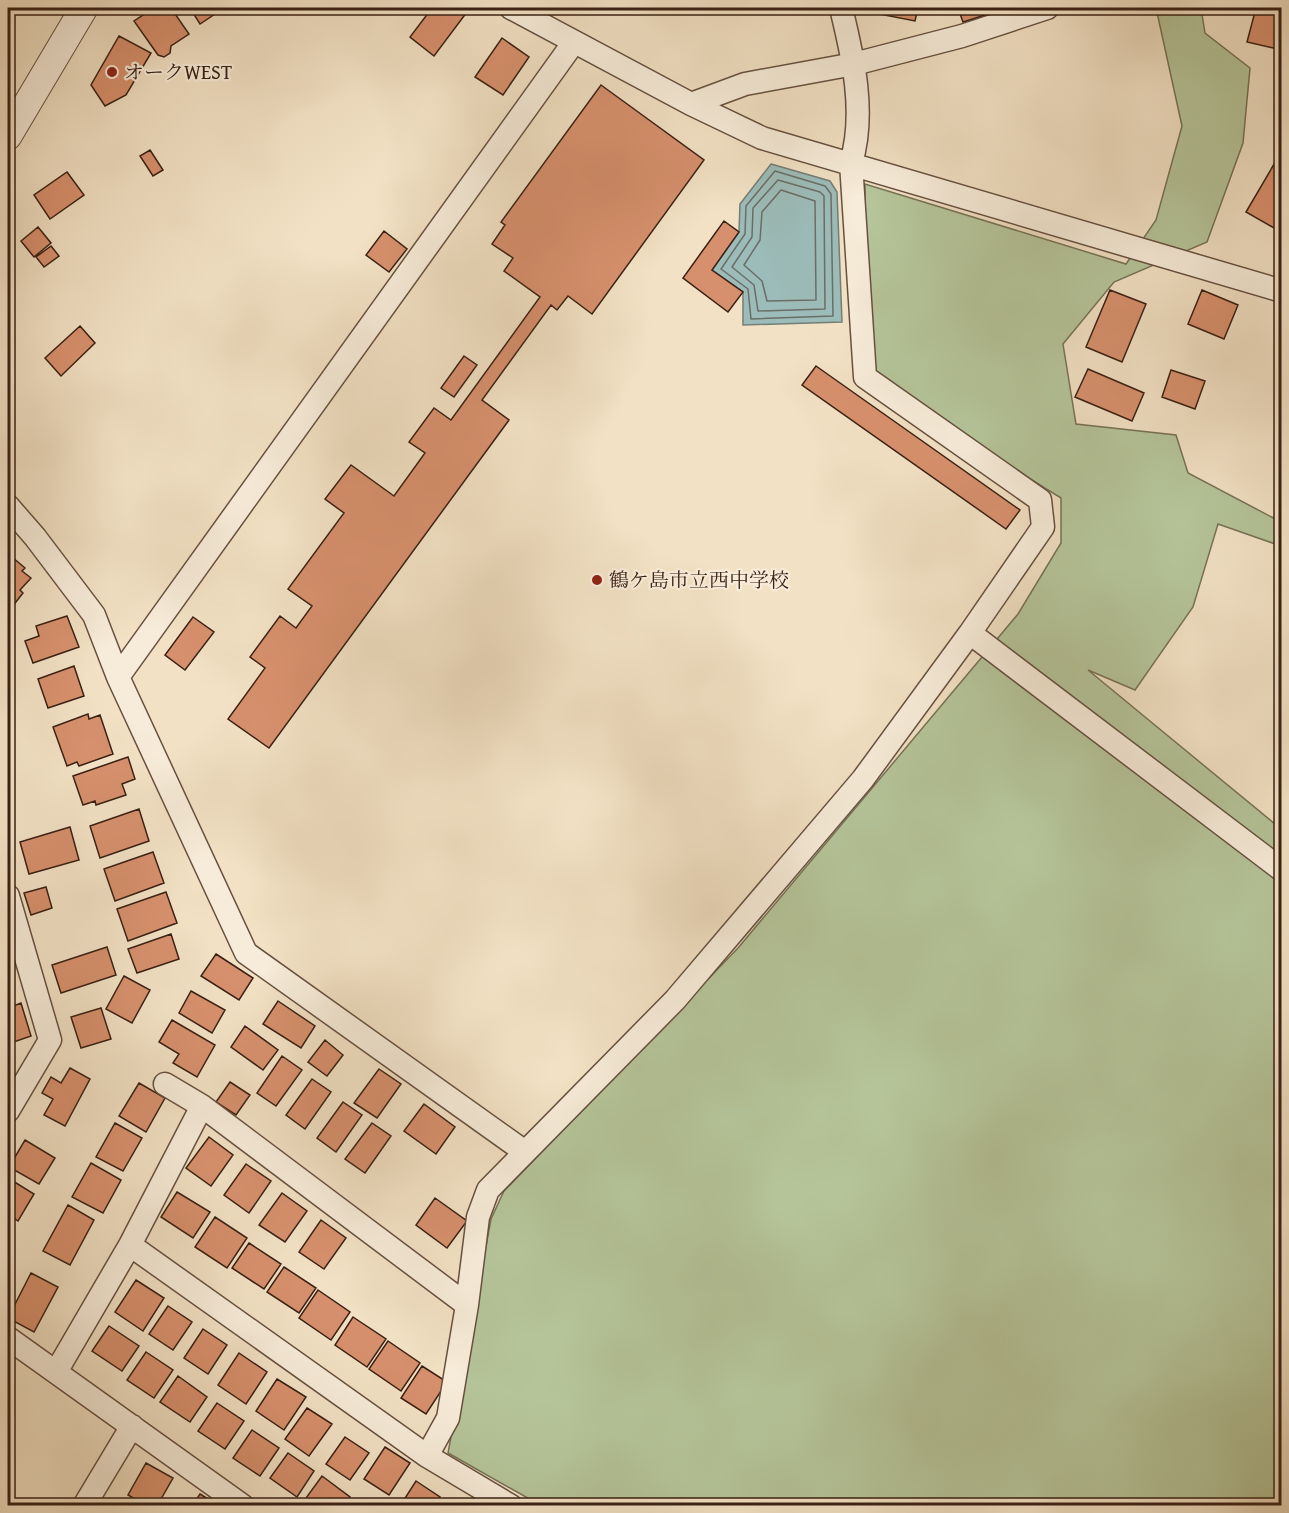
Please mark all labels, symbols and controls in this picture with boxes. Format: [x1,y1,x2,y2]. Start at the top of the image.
place label: オークWEST [124,57,232,86]
marker: オークWEST [105,65,119,79]
place label: 鶴ケ島市立西中学校 [609,565,789,594]
marker: 鶴ケ島市立西中学校 [590,573,604,587]

